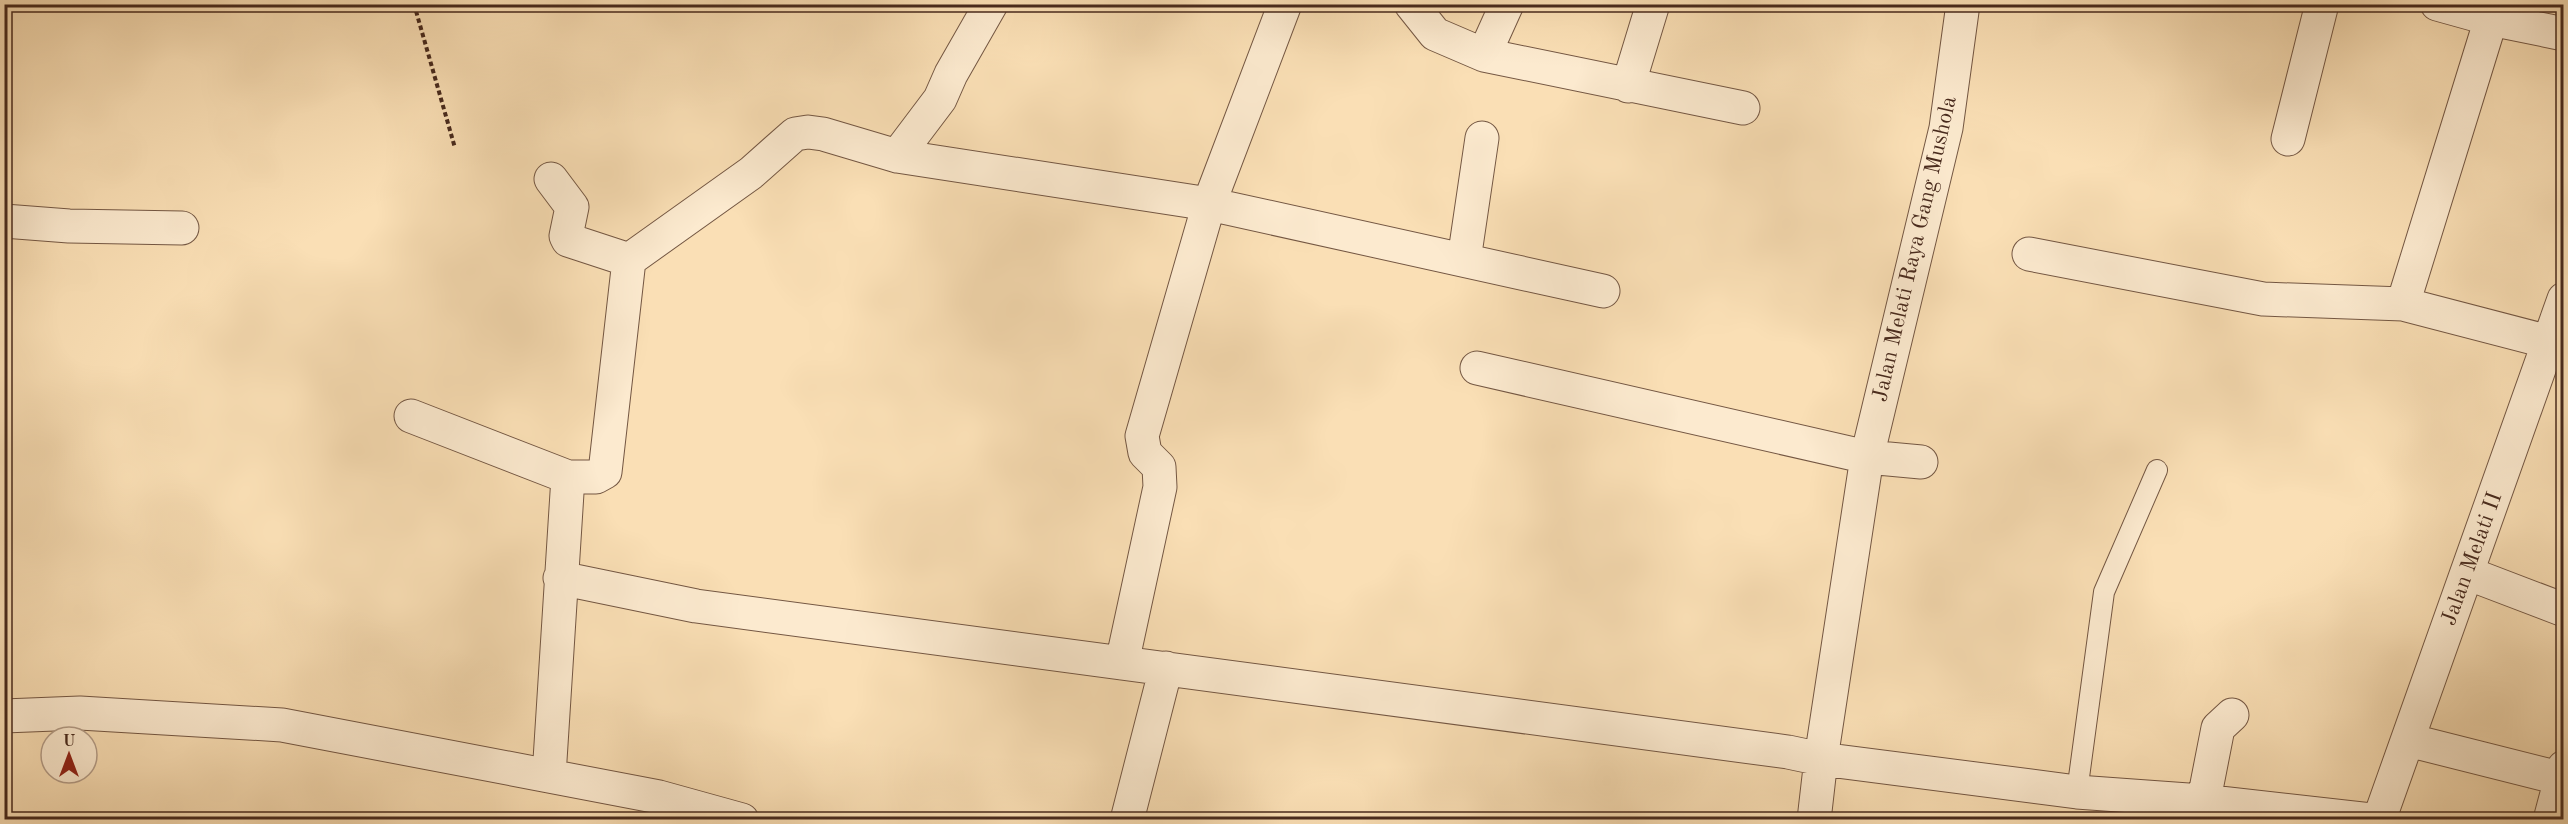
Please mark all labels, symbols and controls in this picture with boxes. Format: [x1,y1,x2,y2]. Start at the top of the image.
street label: Jalan Melati Raya Gang Mushola [1869,94,1961,404]
street label: Jalan Melati II [2438,489,2506,629]
north arrow [39,725,99,785]
text: U [63,734,76,750]

